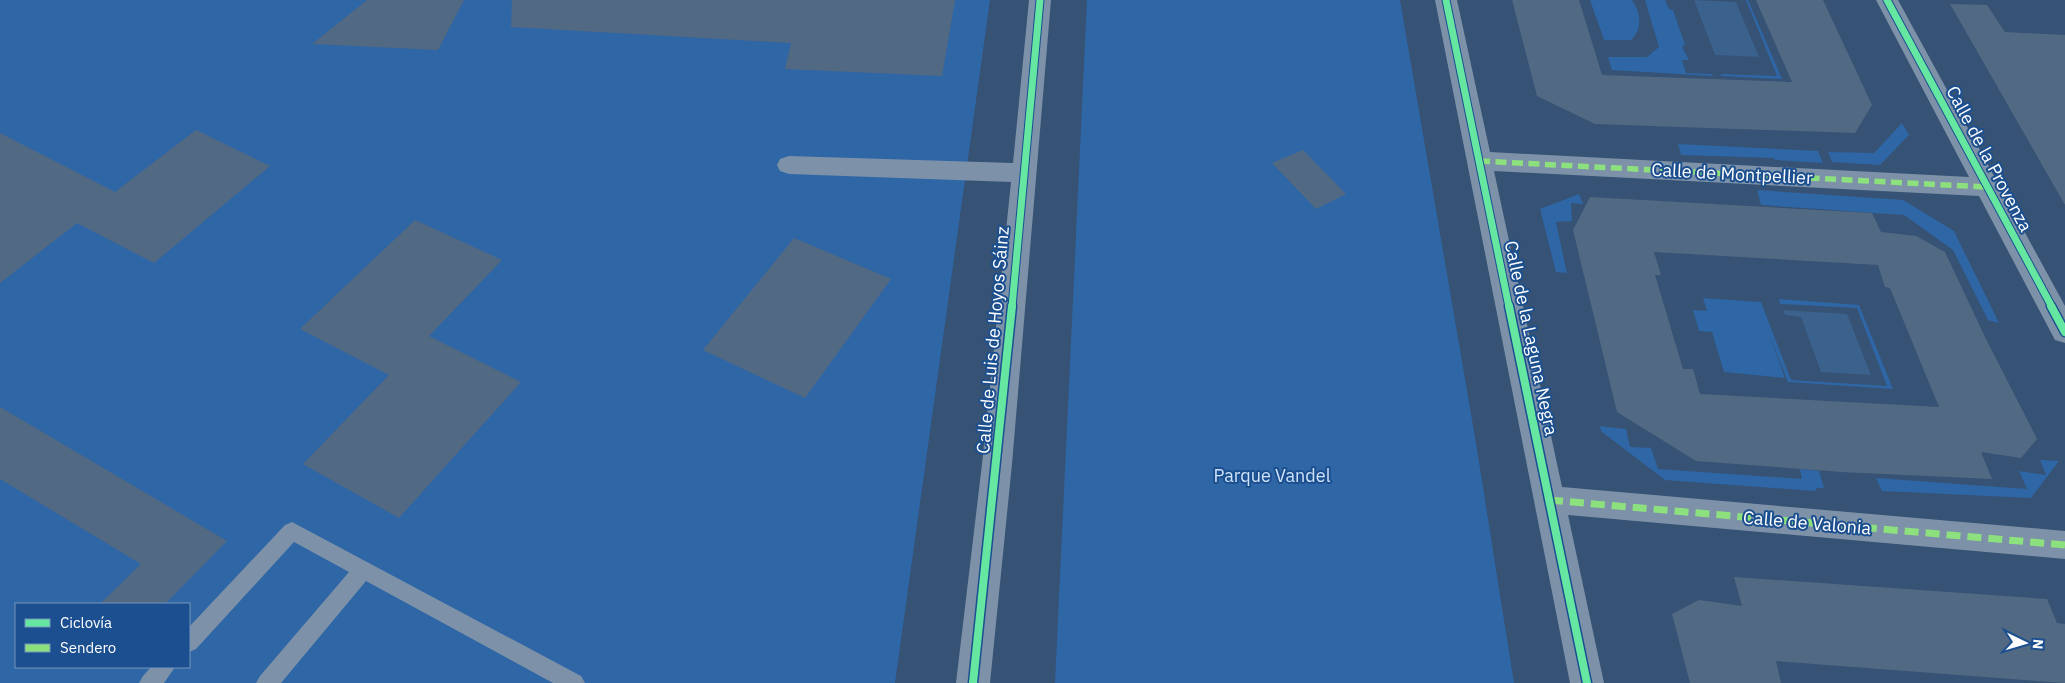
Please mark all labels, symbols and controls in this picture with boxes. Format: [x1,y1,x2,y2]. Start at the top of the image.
street label: Calle de la Provenza [1941,82,2038,236]
street label: Calle de Montpellier [1651,158,1814,189]
street label: Calle de Luis de Hoyos Sáinz [971,225,1014,455]
street label: Calle de la Laguna Negra [1500,238,1563,438]
park label: Parque Vandel [1213,464,1331,487]
street label: Calle de Valonia [1742,505,1872,540]
legend [15,603,190,668]
text: Ciclovía [60,613,112,632]
north arrow [2000,618,2050,668]
text: Sendero [60,638,116,657]
text: N [2029,638,2047,650]

